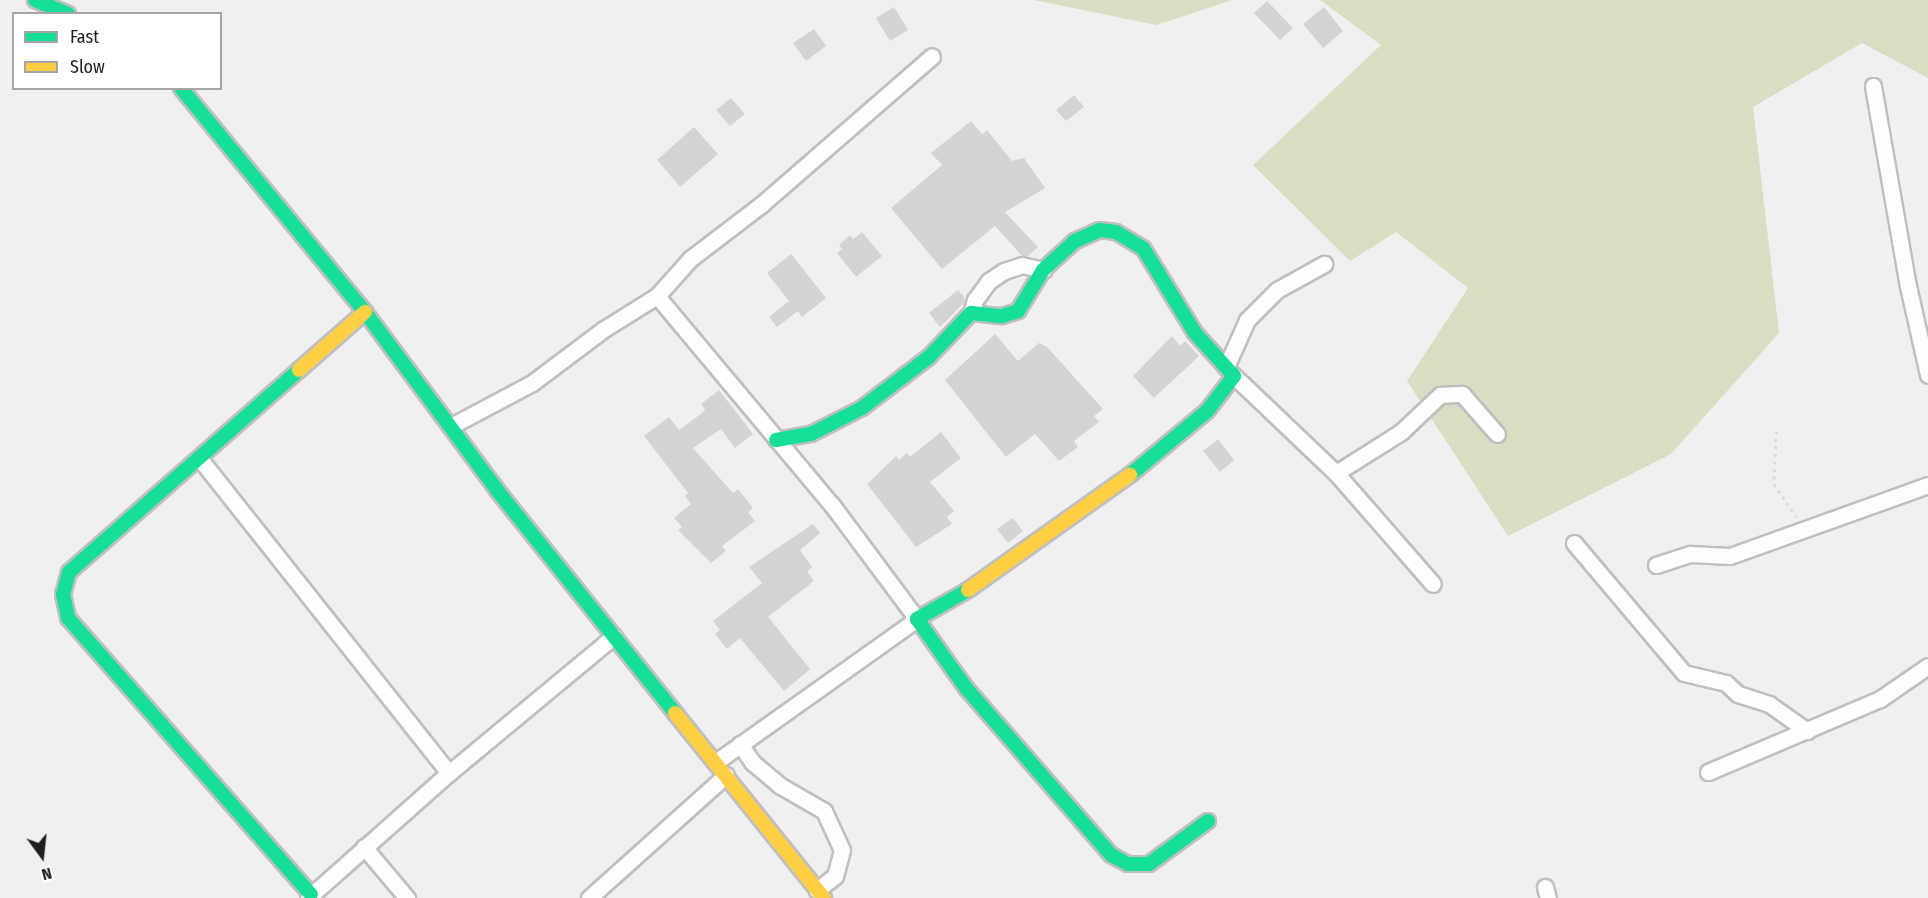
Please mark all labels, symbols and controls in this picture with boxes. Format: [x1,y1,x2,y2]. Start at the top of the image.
legend [12,12,222,90]
text: Fast [70,26,99,48]
text: Slow [70,56,105,78]
north arrow [12,826,72,886]
text: N [40,863,54,884]

